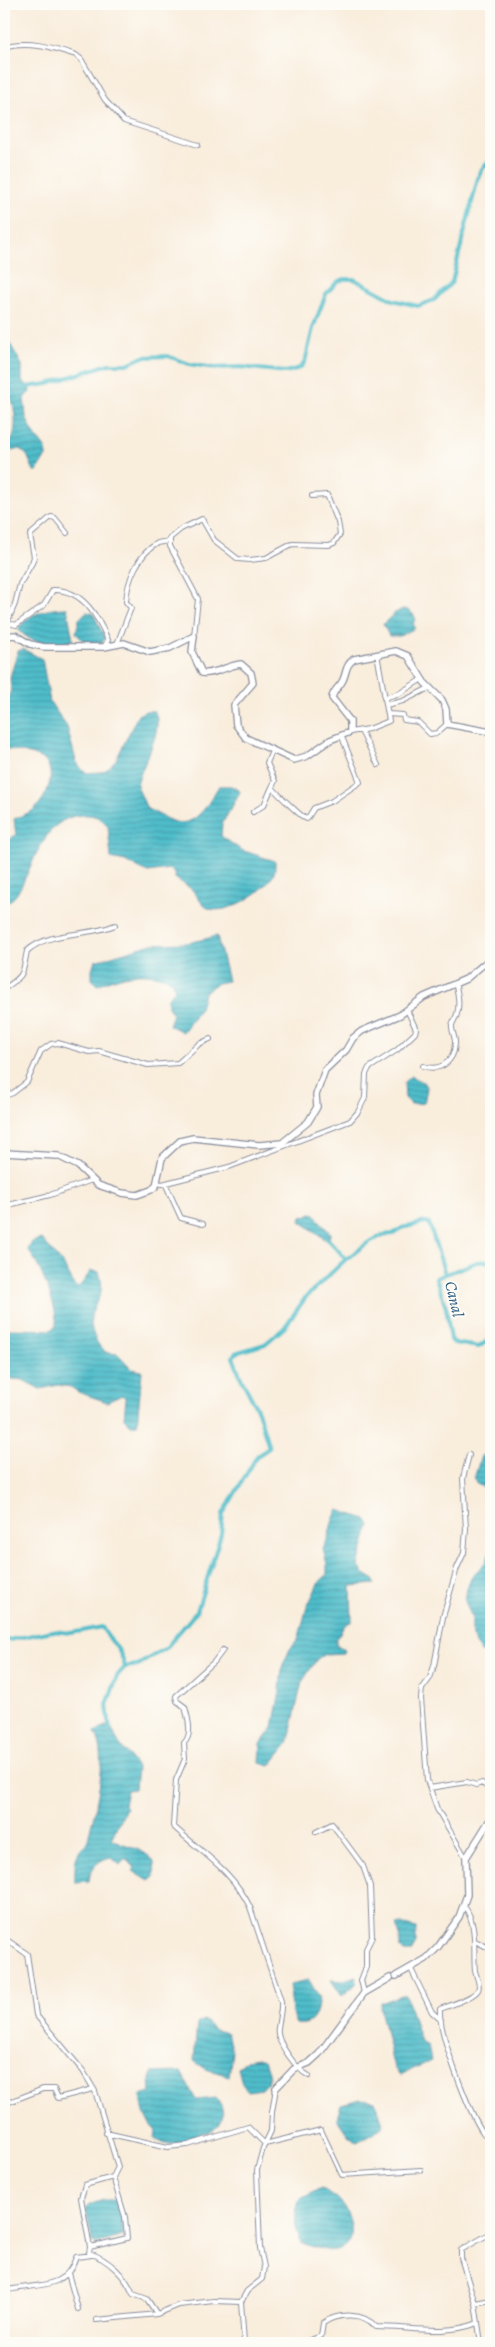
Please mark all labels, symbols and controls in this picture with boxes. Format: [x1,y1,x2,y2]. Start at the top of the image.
water label: Canal [439,1279,469,1319]

